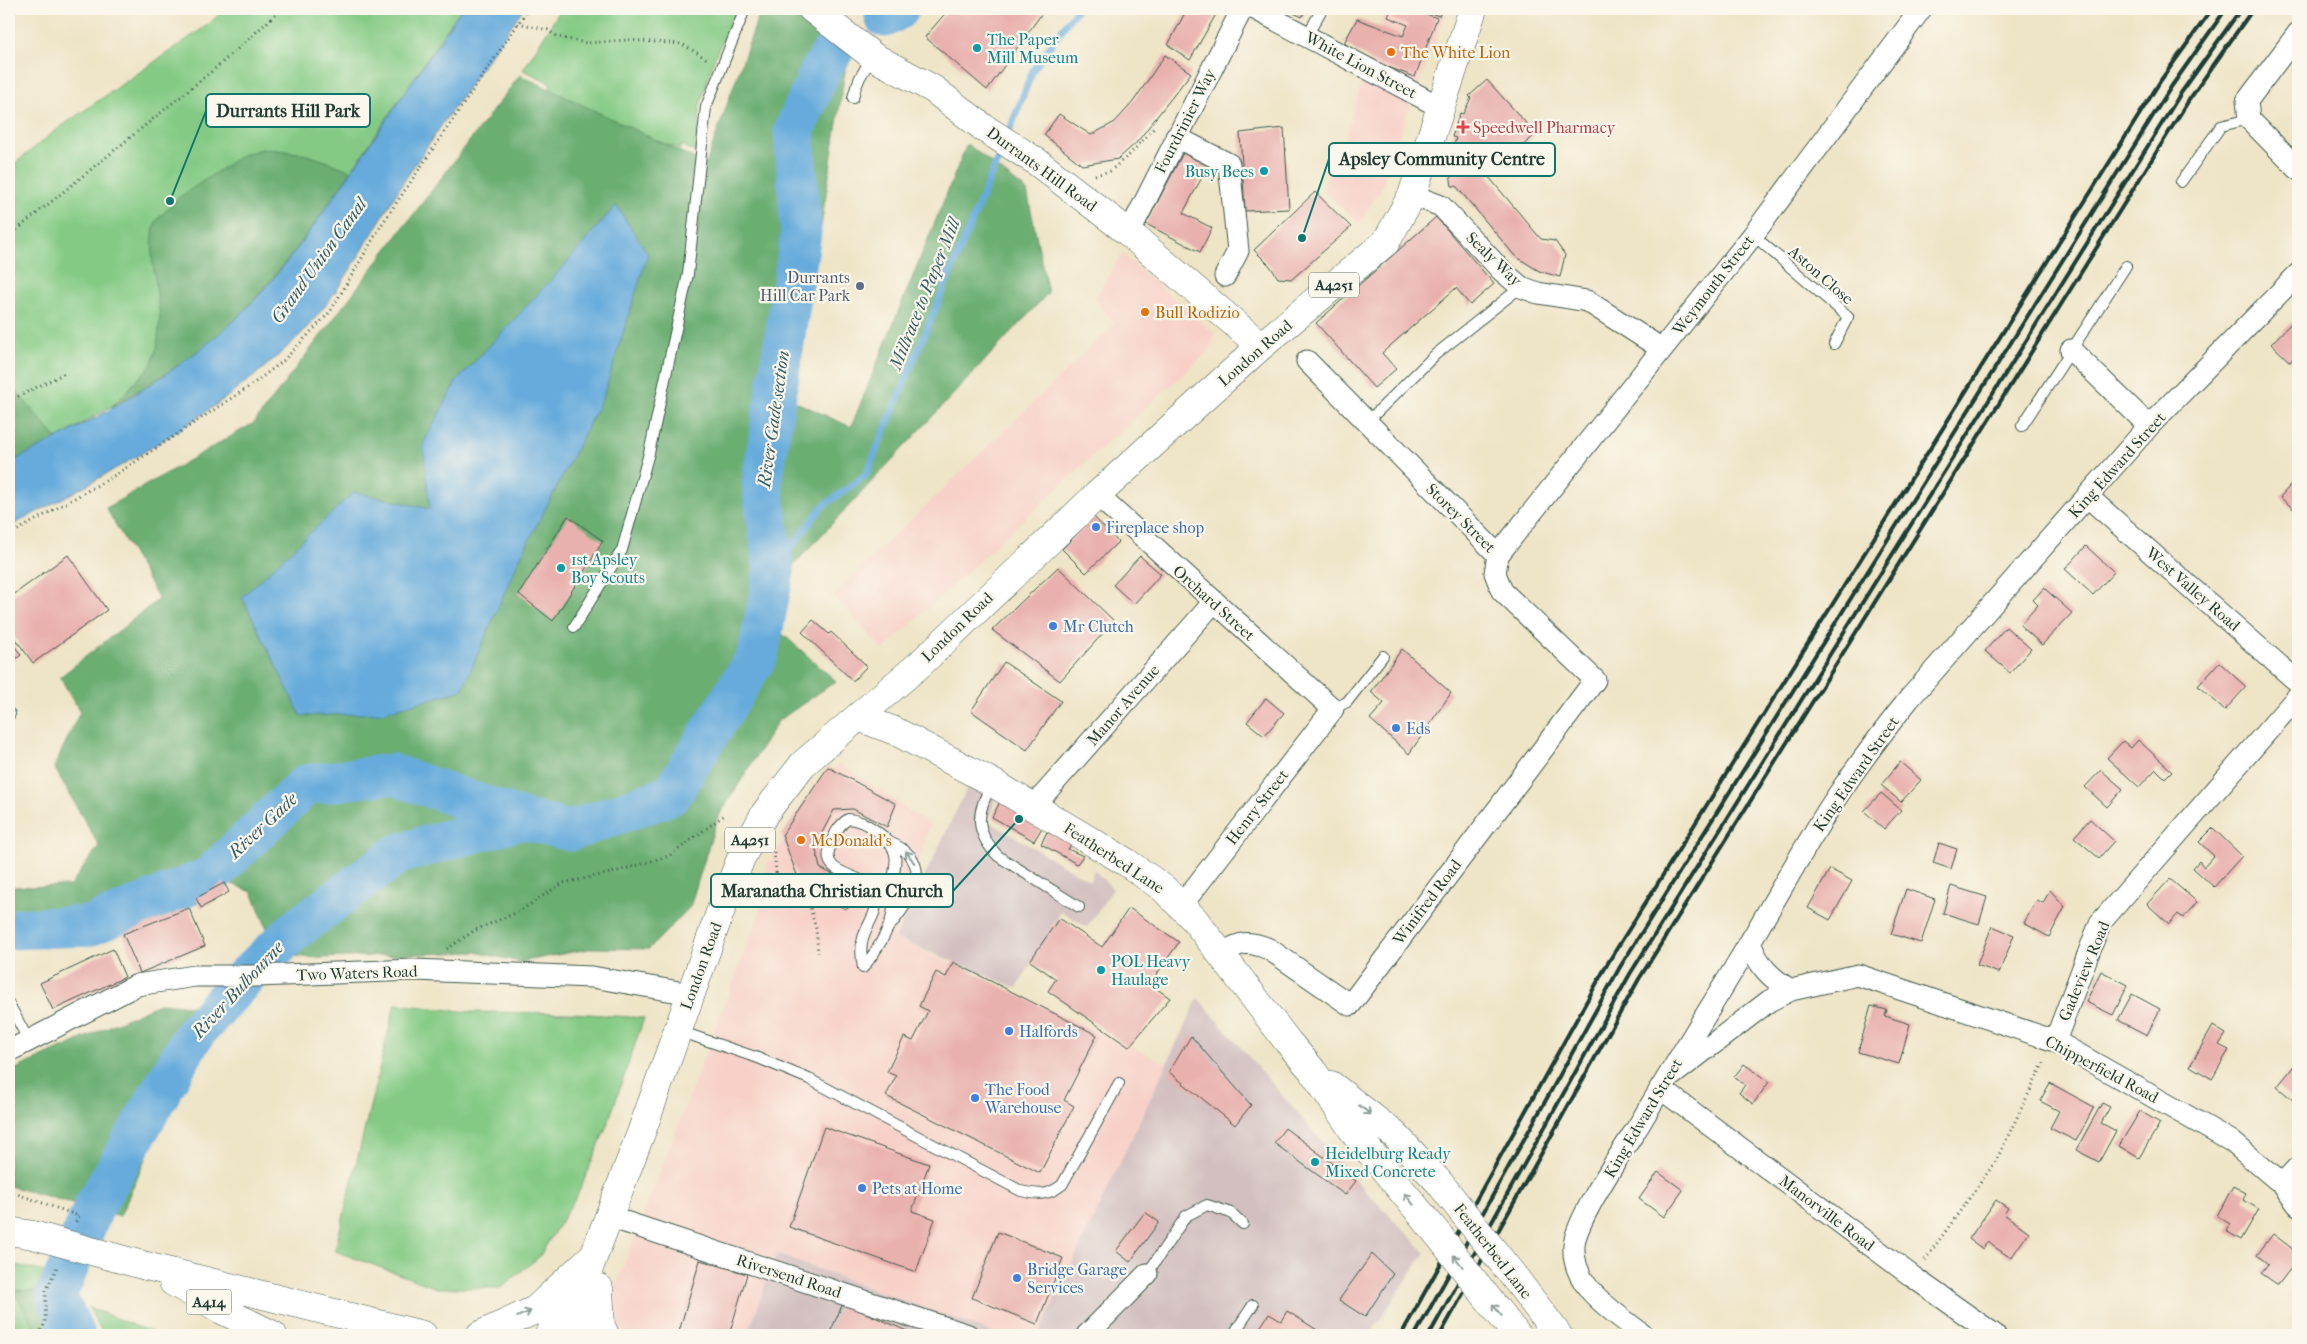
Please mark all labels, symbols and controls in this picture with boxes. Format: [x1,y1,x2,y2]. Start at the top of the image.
street label: White Lion Street [1301,27,1420,103]
place label: The Paper Mill Museum [987,30,1079,67]
marker: The Paper Mill Museum [971,42,983,54]
place label: The White Lion [1401,43,1511,62]
marker: The White Lion [1385,46,1397,58]
street label: Fourdrinier Way [1150,65,1220,176]
callout: Durrants Hill Park [206,94,370,127]
text: Durrants Hill Park [216,101,361,122]
place label: Speedwell Pharmacy [1473,118,1616,137]
marker: Speedwell Pharmacy [1457,121,1469,133]
street label: Durrants Hill Road [983,123,1101,216]
callout: Apsley Community Centre [1329,143,1555,176]
text: Apsley Community Centre [1338,149,1545,170]
place label: Busy Bees [1185,162,1254,181]
marker: Busy Bees [1258,165,1270,177]
water label: Grand Union Canal [267,192,373,327]
water label: Millrace to Paper Mill [884,213,966,374]
street label: Sealy Way [1462,228,1526,290]
street label: Weymouth Street [1668,231,1758,339]
street label: Aston Close [1784,241,1857,308]
place label: Durrants Hill Car Park [760,268,851,305]
road number: A4251 [1309,272,1359,298]
marker: Durrants Hill Car Park [854,280,866,292]
place label: Bull Rodizio [1155,303,1240,322]
marker: Bull Rodizio [1139,306,1151,318]
street label: London Road [1214,315,1296,390]
water label: River Gade section [754,349,794,490]
street label: King Edward Street [2064,408,2170,522]
street label: Storey Street [1422,479,1500,557]
place label: Fireplace shop [1106,518,1205,537]
marker: Fireplace shop [1090,521,1102,533]
street label: West Valley Road [2141,542,2244,635]
place label: 1st Apsley Boy Scouts [571,550,645,587]
street label: Orchard Street [1169,561,1259,645]
marker: 1st Apsley Boy Scouts [555,562,567,574]
street label: London Road [917,588,997,666]
place label: Mr Clutch [1063,617,1134,636]
marker: Mr Clutch [1047,620,1059,632]
street label: Manor Avenue [1083,661,1163,749]
street label: King Edward Street [1809,713,1903,835]
place label: Eds [1406,719,1430,738]
marker: Eds [1390,722,1402,734]
street label: Henry Street [1222,765,1293,849]
water label: River Gade [224,788,302,864]
street label: Featherbed Lane [1060,818,1168,898]
road number: A4251 [725,828,775,852]
place label: McDonald's [811,831,892,850]
marker: McDonald's [795,834,807,846]
one-way arrow [905,851,916,864]
street label: Winifred Road [1388,855,1465,949]
callout: Maranatha Christian Church [711,874,953,907]
text: Maranatha Christian Church [720,881,944,902]
street label: Gadeview Road [2054,918,2114,1024]
street label: London Road [676,919,726,1012]
water label: River Bulbourne [187,937,289,1043]
place label: POL Heavy Haulage [1111,952,1191,989]
street label: Two Waters Road [296,961,418,985]
marker: POL Heavy Haulage [1095,964,1107,976]
place label: Halfords [1019,1022,1078,1041]
marker: Halfords [1003,1025,1015,1037]
street label: Chipperfield Road [2042,1031,2162,1107]
street label: King Edward Street [1600,1055,1686,1181]
place label: The Food Warehouse [984,1080,1061,1117]
marker: The Food Warehouse [969,1092,981,1104]
one-way arrow [1358,1105,1371,1116]
place label: Heidelburg Ready Mixed Concrete [1325,1144,1451,1181]
marker: Heidelburg Ready Mixed Concrete [1309,1156,1321,1168]
street label: Manorville Road [1776,1171,1879,1255]
place label: Pets at Home [872,1179,963,1198]
marker: Pets at Home [856,1182,868,1194]
one-way arrow [1403,1193,1414,1206]
street label: Featherbed Lane [1450,1200,1536,1303]
street label: Riversend Road [734,1250,844,1302]
one-way arrow [1453,1255,1464,1268]
place label: Bridge Garage Services [1027,1260,1127,1297]
marker: Bridge Garage Services [1011,1272,1023,1284]
road number: A414 [186,1290,232,1314]
one-way arrow [1492,1303,1502,1317]
one-way arrow [516,1309,531,1319]

